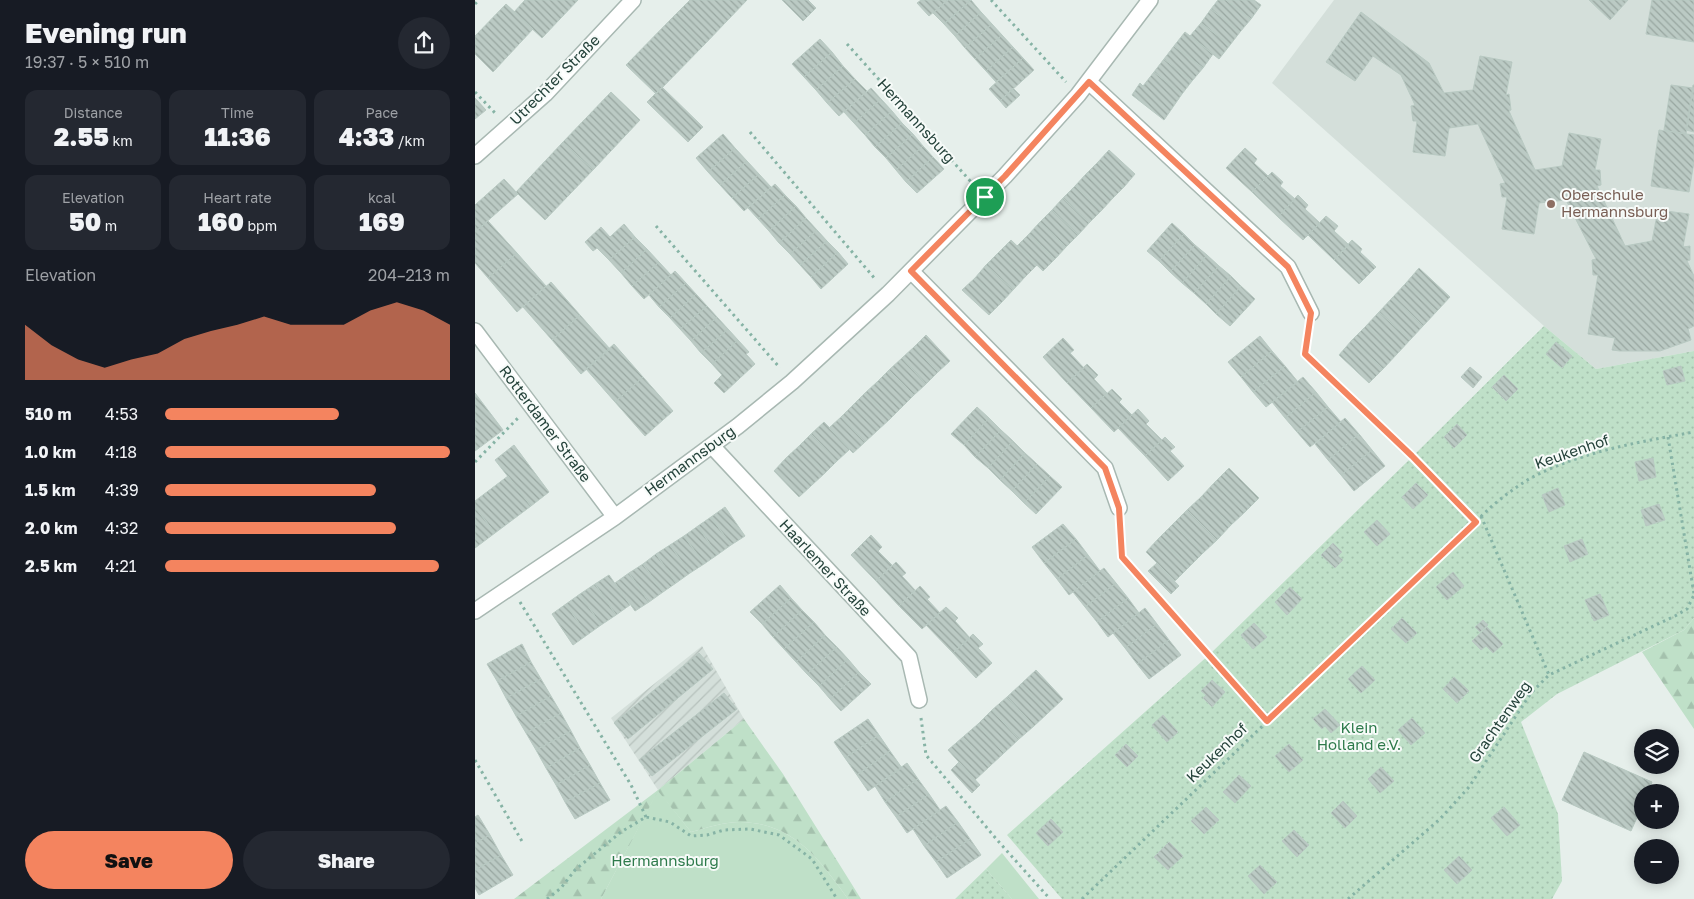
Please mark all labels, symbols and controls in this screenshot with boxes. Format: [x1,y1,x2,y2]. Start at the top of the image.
text: Evening run [25,16,187,49]
button: share [398,17,450,69]
street label: Utrechter Straße [506,30,603,128]
text: 19:37 · 5 × 510 m [25,52,149,72]
street label: Hermannsburg [874,74,959,166]
text: Distance [64,104,123,121]
text: Time [221,104,254,121]
text: Pace [365,104,398,121]
text: 2.55 [54,121,109,152]
text: 11:36 [204,121,271,152]
text: 4:33 [339,121,394,152]
text: km [109,132,133,149]
text: /km [394,132,425,149]
pin [964,176,1006,218]
icon: arrive [971,183,999,211]
place label: Oberschule Hermannsburg [1561,185,1668,220]
text: Elevation [62,189,124,206]
text: Heart rate [203,189,272,206]
text: kcal [368,189,396,206]
marker: Oberschule Hermannsburg [1545,198,1557,210]
text: 50 [69,206,101,237]
text: 160 [198,206,244,237]
text: 169 [359,206,405,237]
text: m [101,217,117,234]
text: bpm [244,217,277,234]
text: Elevation [25,265,96,285]
text: 204–213 m [368,265,450,285]
street label: Rotterdamer Straße [496,361,596,486]
text: 510 m [25,404,71,424]
text: 4:53 [105,404,138,424]
street label: Hermannsburg [641,421,738,499]
street label: Keukenhof [1532,430,1612,472]
text: 1.0 km [25,442,76,462]
text: 4:18 [105,442,137,462]
text: 1.5 km [25,480,75,500]
text: 4:39 [105,480,139,500]
street label: Haarlemer Straße [776,515,875,620]
text: 2.0 km [25,518,78,538]
text: 4:32 [105,518,138,538]
text: 2.5 km [25,556,77,576]
text: 4:21 [105,556,137,576]
street label: Grachtenweg [1464,677,1534,766]
park label: Klein Holland e.V. [1317,718,1401,753]
street label: Keukenhof [1182,719,1251,786]
map controls [1634,729,1679,884]
button: layers [1634,729,1679,774]
button: + [1634,784,1679,829]
button: Save [25,831,233,889]
button: Share [243,831,450,889]
button: − [1634,839,1679,884]
park label: Hermannsburg [611,851,719,869]

